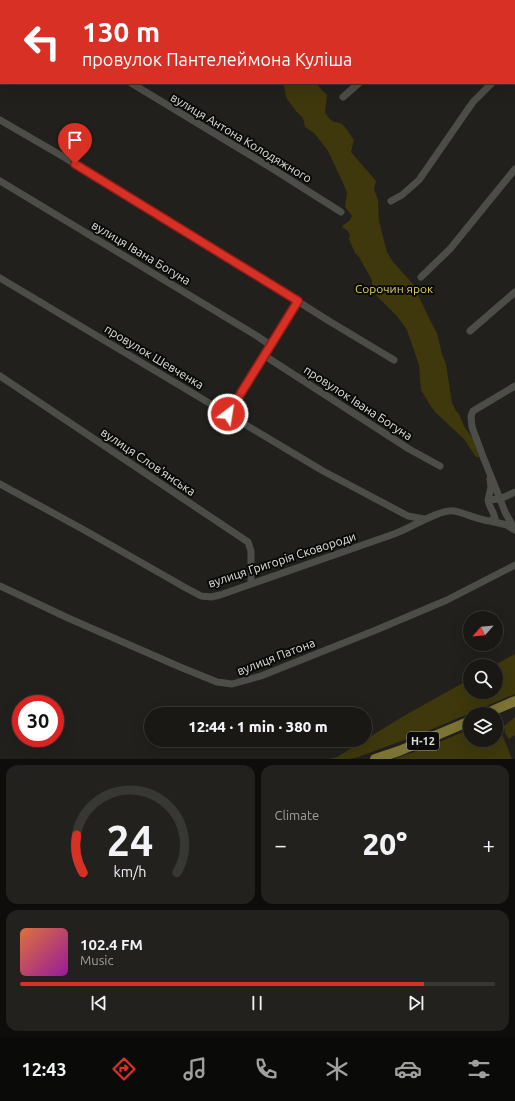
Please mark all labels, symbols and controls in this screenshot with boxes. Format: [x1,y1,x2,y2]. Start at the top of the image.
icon: left [16,16,68,68]
text: 130 m [82,16,160,47]
text: провулок Пантелеймона Куліша [82,49,352,69]
street label: вулиця Антона Колодяжного [168,90,314,185]
pin [58,123,92,164]
icon: arrive [64,129,86,151]
street label: вулиця Івана Богуна [90,218,193,287]
park label: Сорочин ярок [355,282,433,295]
street label: провулок Шевченка [102,322,206,391]
street label: провулок Івана Богуна [302,363,415,442]
position arrow [207,393,249,435]
street label: вулиця Слов'янська [99,425,198,498]
street label: вулиця Григорія Сковороди [206,529,357,590]
north arrow [463,611,503,651]
map controls [463,611,503,747]
street label: вулиця Патона [235,636,317,677]
button: search [463,659,503,699]
speed limit sign: 30 [12,695,64,747]
button: layers [463,707,503,747]
text: 12:44 · 1 min · 380 m [188,718,328,735]
road number: Н-12 [407,732,439,750]
text: Climate [275,808,319,822]
text: 24 [107,816,154,863]
text: 20° [362,827,407,861]
text: − [275,832,287,857]
text: + [483,832,495,857]
text: km/h [114,863,147,879]
text: 102.4 FM [80,936,143,953]
text: Music [80,953,114,967]
icon: previous [88,992,110,1014]
icon: pause [246,992,268,1014]
icon: next [405,992,427,1014]
icon: directions [110,1055,138,1083]
icon: music [181,1055,209,1083]
icon: phone [252,1055,280,1083]
icon: climate [323,1055,351,1083]
icon: car [394,1055,422,1083]
icon: filters [465,1055,493,1083]
text: 12:43 [22,1059,67,1079]

